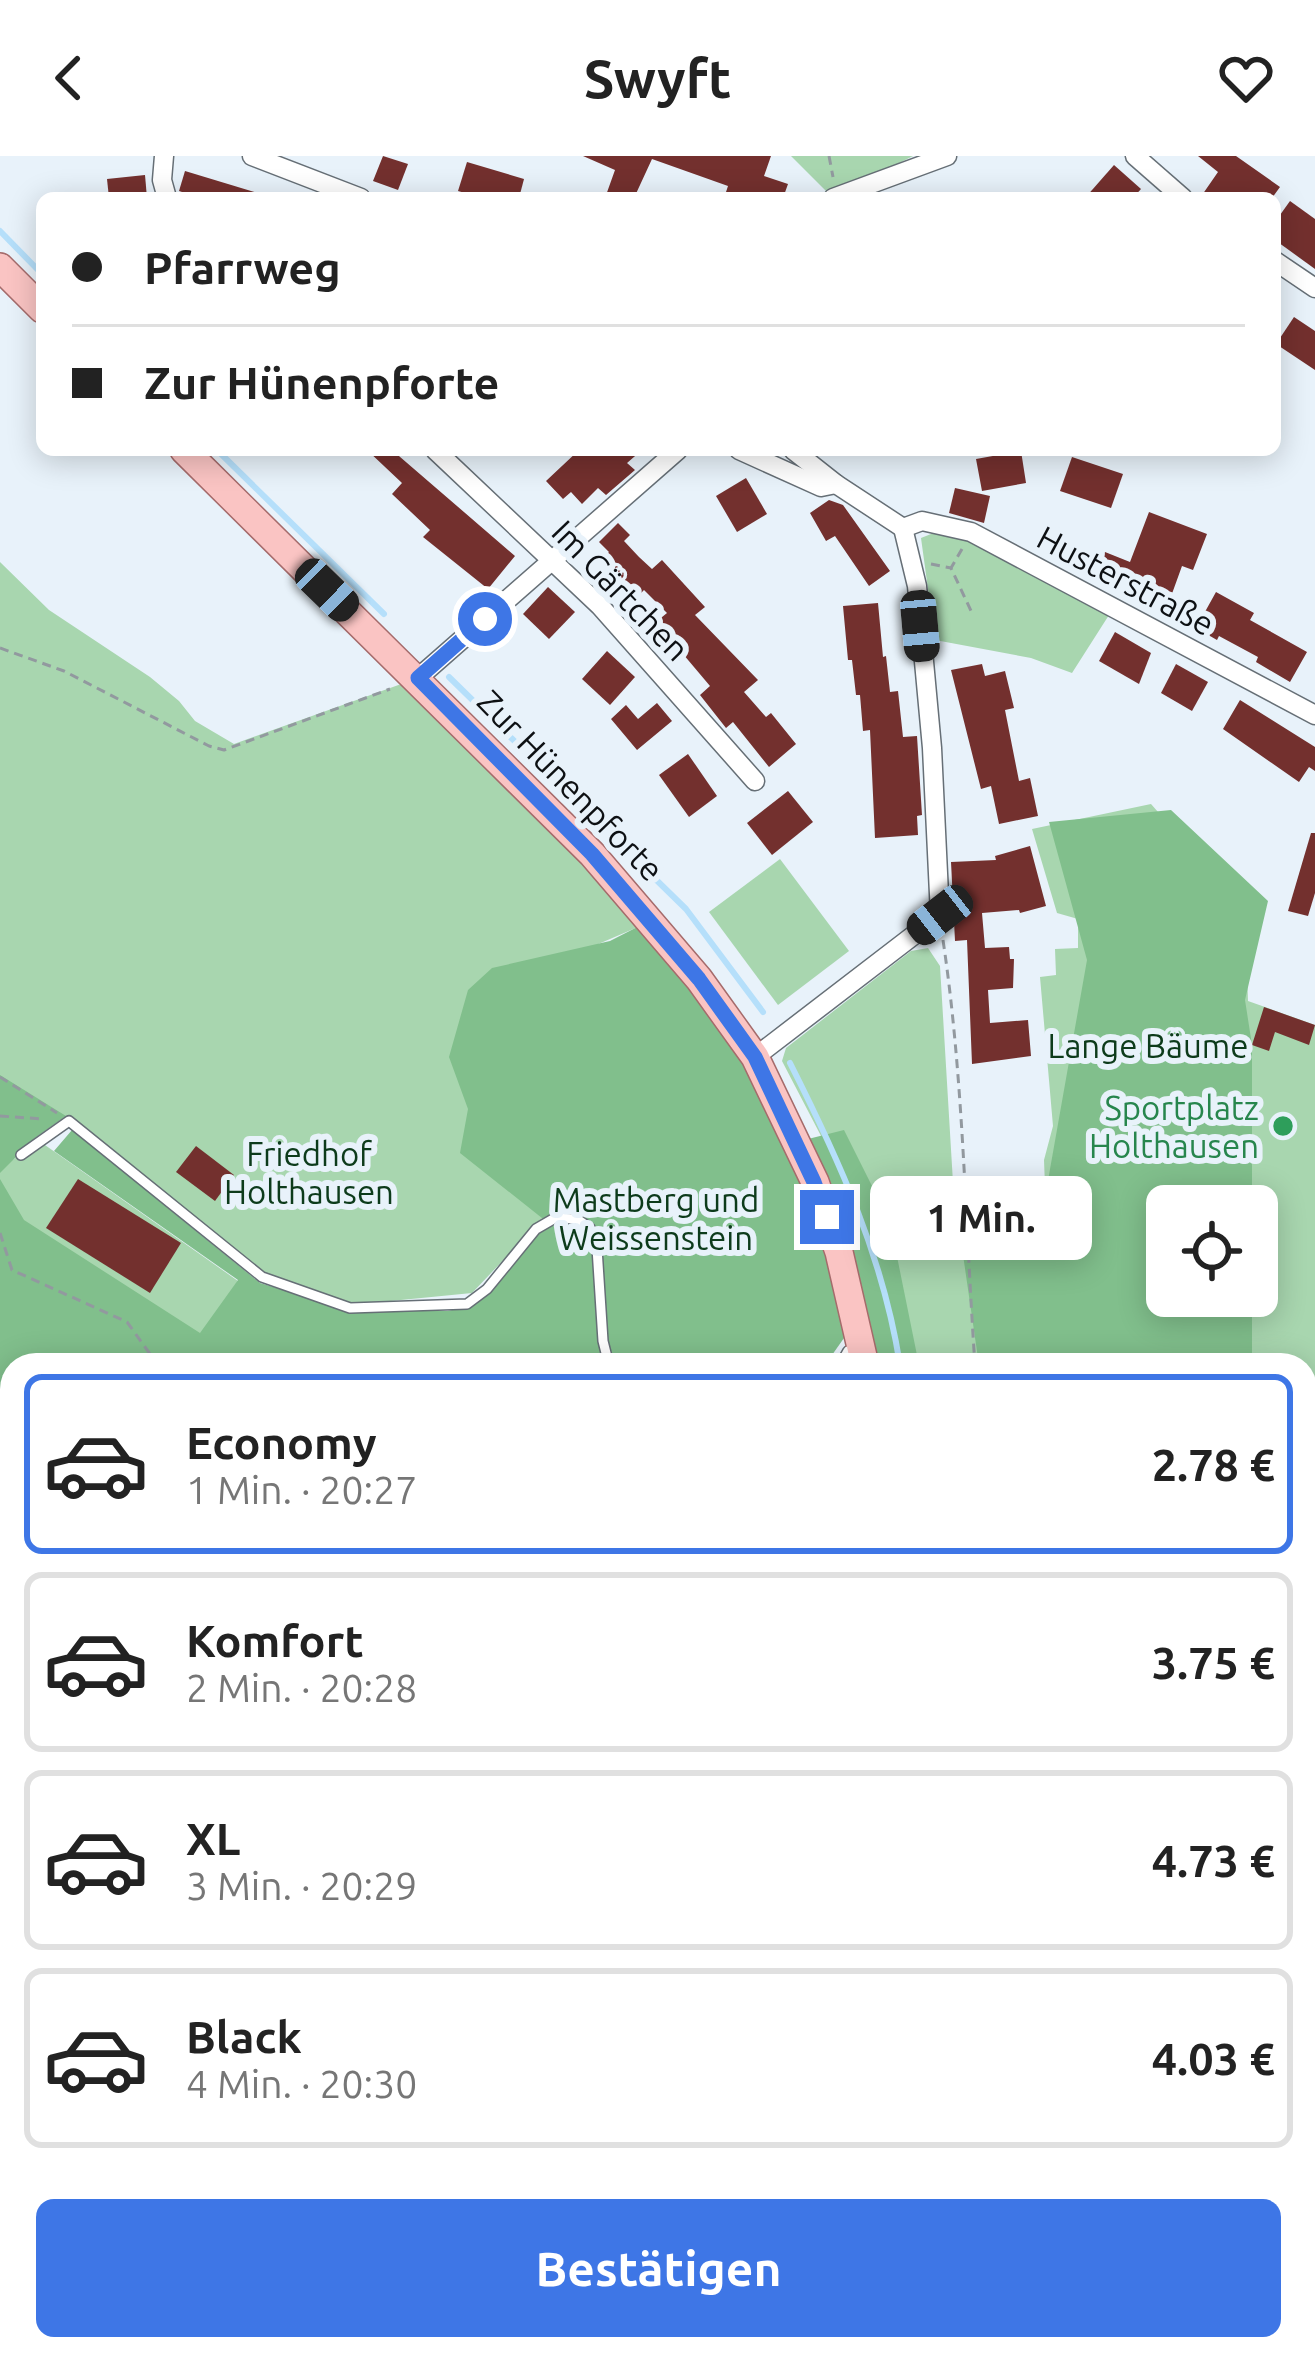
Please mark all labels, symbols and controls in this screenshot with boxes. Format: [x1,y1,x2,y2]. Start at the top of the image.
icon: back [36,45,102,111]
icon: heart [1213,45,1279,111]
text: Swyft [584,48,731,108]
text: Pfarrweg [144,242,341,293]
text: Zur Hünenpforte [144,357,499,408]
street label: Im Gärtchen [545,512,697,668]
street label: Husterstraße [1031,518,1221,642]
car [289,552,365,628]
car [899,589,941,663]
route start [458,592,512,646]
street label: Zur Hünenpforte [471,682,671,888]
car [901,879,979,951]
park label: Lange Bäume [1048,1027,1248,1064]
place label: Sportplatz Holthausen [1089,1089,1259,1164]
marker: Sportplatz Holthausen [1270,1113,1296,1139]
park label: Friedhof Holthausen [224,1135,394,1210]
callout: 1 Min. [869,1175,1091,1259]
park label: Mastberg und Weissenstein [553,1181,759,1256]
map controls [1146,1185,1278,1317]
button: locate [1146,1185,1278,1317]
route end [800,1190,854,1244]
text: 1 Min. [926,1196,1036,1239]
icon: car [42,1410,150,1518]
text: Economy [186,1417,377,1468]
text: 2.78 € [1152,1439,1275,1490]
text: 1 Min. · 20:27 [186,1468,417,1511]
icon: car [42,1608,150,1716]
text: Komfort [186,1615,364,1666]
text: 3.75 € [1152,1637,1275,1688]
text: 2 Min. · 20:28 [186,1666,417,1709]
icon: car [42,1806,150,1914]
text: XL [186,1813,240,1864]
text: 4.73 € [1152,1835,1275,1886]
text: 3 Min. · 20:29 [186,1864,417,1907]
icon: car [42,2004,150,2112]
text: Black [186,2011,302,2062]
text: 4.03 € [1152,2033,1275,2084]
text: 4 Min. · 20:30 [186,2062,417,2105]
button: Bestätigen [36,2199,1281,2337]

